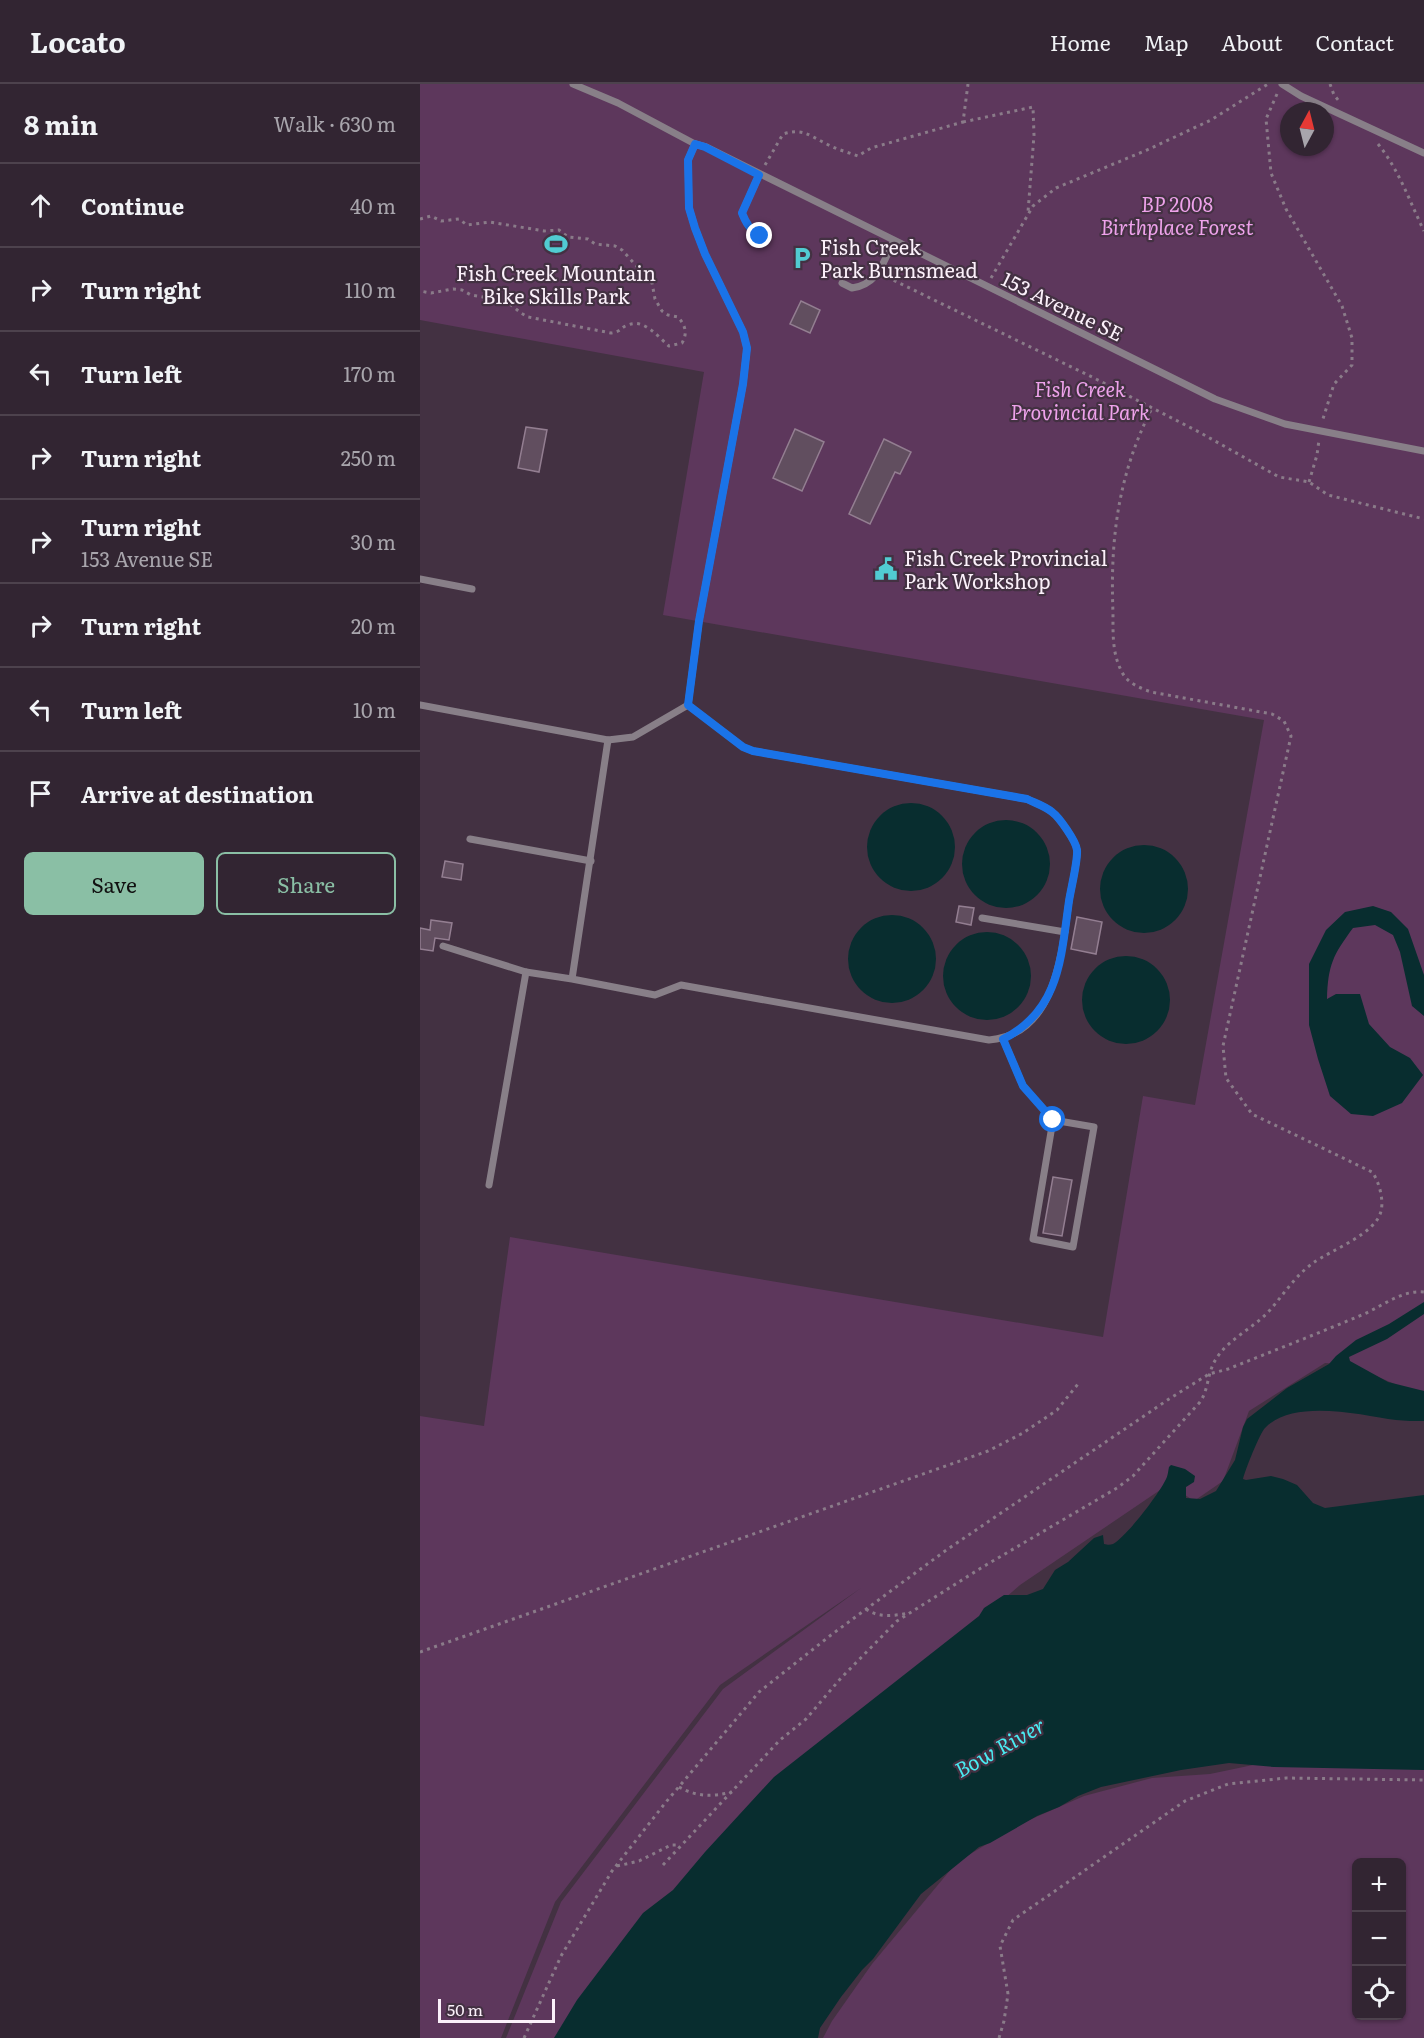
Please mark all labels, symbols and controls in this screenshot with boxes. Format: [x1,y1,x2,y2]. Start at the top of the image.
text: Locato [30,20,126,62]
text: Home [1050,26,1111,57]
text: Map [1144,26,1188,57]
text: About [1221,26,1283,57]
text: Contact [1316,26,1394,57]
north arrow [1280,102,1334,156]
text: 8 min [24,104,98,143]
text: Walk · 630 m [274,108,396,138]
park label: BP 2008 Birthplace Forest [1101,188,1253,241]
icon: ahead [24,189,57,222]
text: Continue [81,189,184,222]
text: 40 m [350,190,396,220]
route end [746,222,772,248]
sports icon: Fish Creek Mountain Bike Skills Park [543,231,569,257]
place label: Fish Creek Park Burnsmead [820,231,978,284]
parking icon: Fish Creek Park Burnsmead [789,245,815,271]
place label: Fish Creek Mountain Bike Skills Park [456,257,656,310]
street label: 153 Avenue SE [997,263,1129,347]
icon: right [24,273,57,306]
text: Turn right [81,273,201,306]
text: 110 m [345,274,396,304]
icon: left [24,357,57,390]
text: Turn left [81,357,182,390]
text: 170 m [343,358,396,388]
park label: Fish Creek Provincial Park [1010,373,1150,426]
icon: right [24,441,57,474]
text: Turn right [81,441,201,474]
text: 250 m [341,442,396,472]
text: Turn right [81,510,201,543]
icon: right [24,525,57,558]
text: 30 m [350,526,396,556]
place label: Fish Creek Provincial Park Workshop [904,542,1108,595]
text: 153 Avenue SE [81,543,213,573]
public building icon: Fish Creek Provincial Park Workshop [873,556,899,582]
icon: right [24,609,57,642]
text: Turn right [81,609,201,642]
text: 20 m [351,610,396,640]
icon: left [24,693,57,726]
text: Turn left [81,693,182,726]
text: 10 m [353,694,396,724]
icon: arrive [24,777,57,810]
text: Arrive at destination [81,777,314,810]
button: Save [24,852,204,915]
button: Share [216,852,396,915]
route start [1039,1106,1065,1132]
water label: Bow River [948,1708,1050,1784]
map controls [1352,1858,1406,2020]
button: + [1352,1858,1406,1912]
button: − [1352,1912,1406,1966]
button: locate [1352,1966,1406,2020]
scale bar [438,1996,555,2024]
text: 50 m [447,1997,483,2021]

